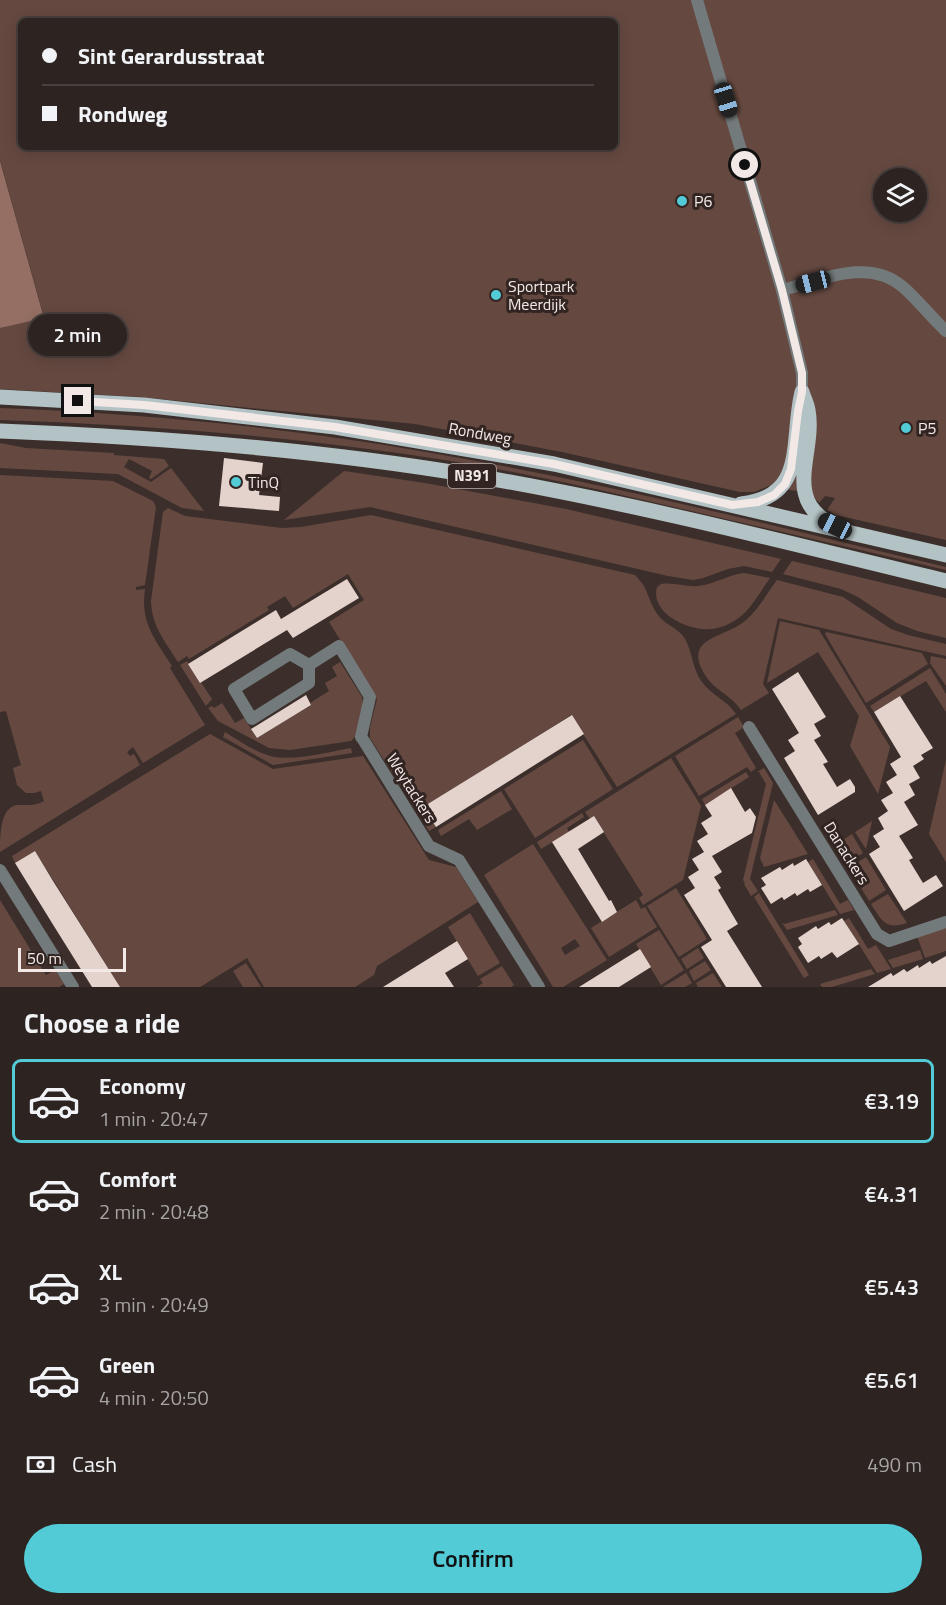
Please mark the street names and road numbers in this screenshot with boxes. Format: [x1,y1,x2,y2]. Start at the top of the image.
street label: Rondweg [447,416,513,450]
road number: N391 [448,464,496,488]
street label: Weytackers [381,748,443,828]
street label: Danackers [818,817,876,889]

